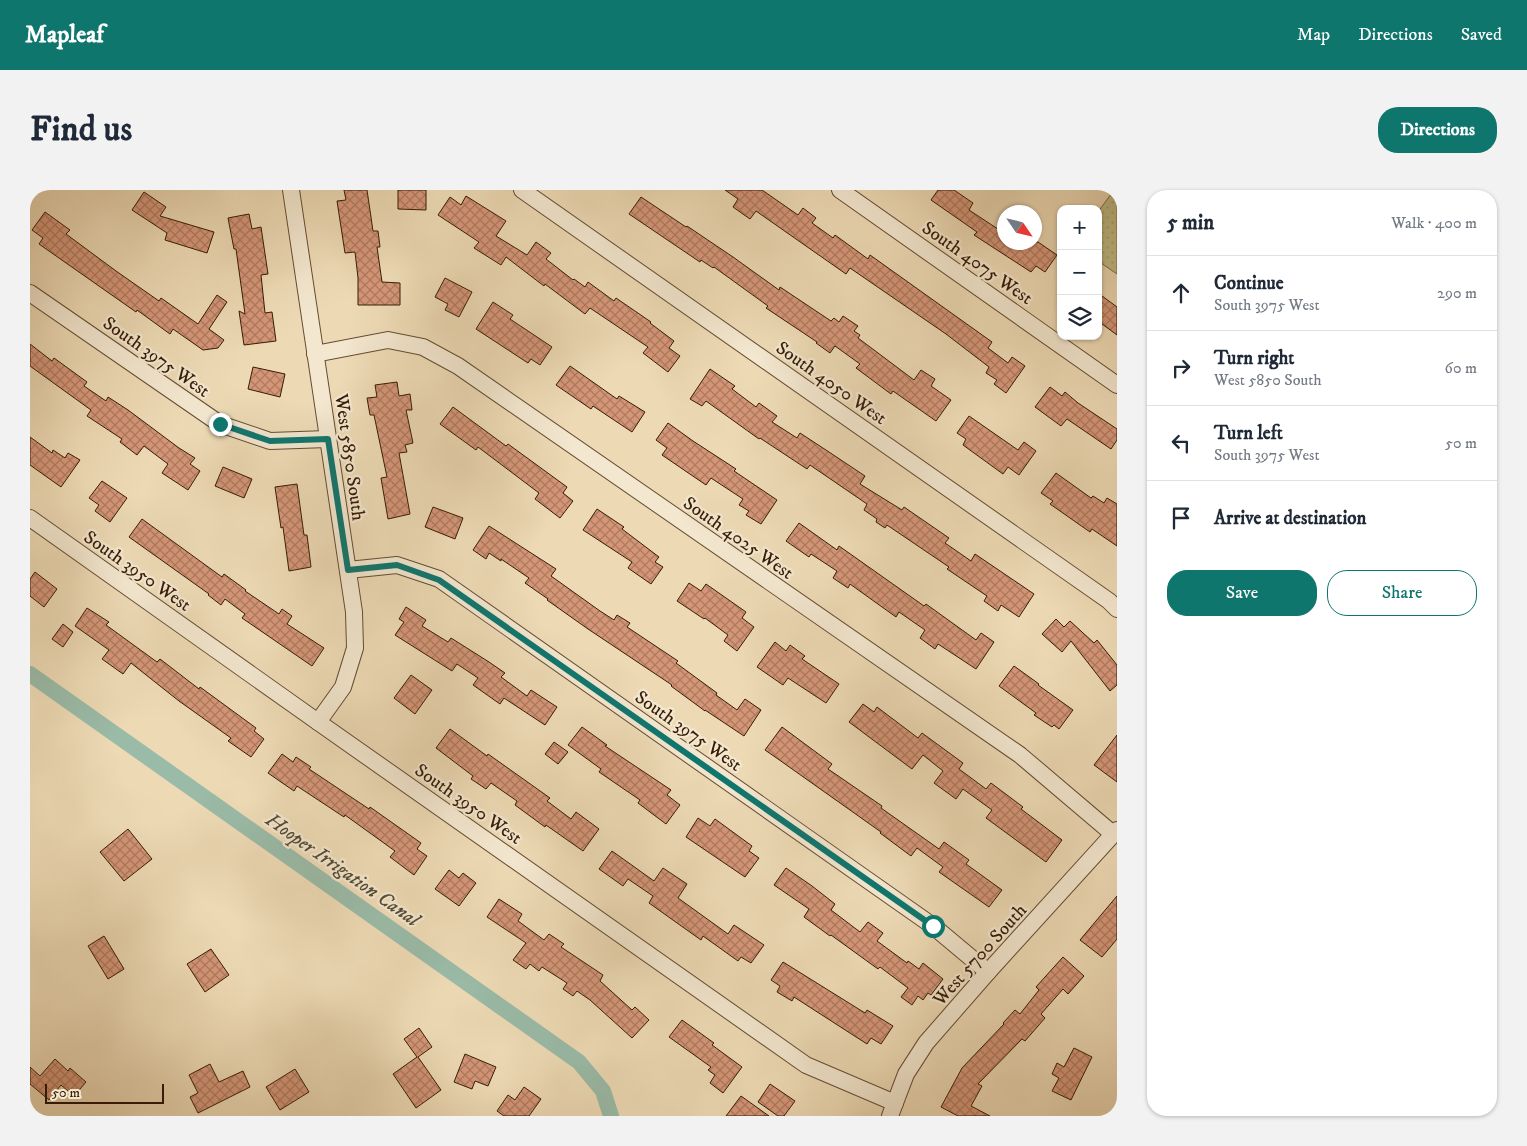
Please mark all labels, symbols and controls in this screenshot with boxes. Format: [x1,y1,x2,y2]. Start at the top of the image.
text: Mapleaf [25,20,104,50]
text: Map [1297,24,1330,46]
text: Directions [1358,24,1433,46]
text: Saved [1461,24,1502,46]
button: Directions [1378,107,1497,153]
text: Find us [30,108,132,152]
north arrow [997,205,1042,250]
map controls [1057,205,1102,340]
button: + [1057,205,1102,250]
text: 5 min [1167,210,1214,236]
text: Walk · 400 m [1391,213,1477,233]
street label: South 4075 West [917,217,1037,310]
button: − [1057,250,1102,295]
text: Continue [1214,272,1284,295]
icon: ahead [1167,279,1195,307]
text: 290 m [1437,283,1477,303]
button: layers [1057,295,1102,340]
text: South 3975 West [1214,295,1320,315]
street label: South 3975 West [98,312,214,403]
street label: South 4050 West [771,336,891,430]
text: Turn right [1214,347,1294,370]
icon: right [1167,354,1195,382]
text: 60 m [1445,358,1477,378]
text: West 5850 South [1214,370,1322,390]
street label: West 5850 South [329,391,370,522]
route end [209,413,232,436]
text: Turn left [1214,422,1283,445]
icon: left [1167,429,1195,457]
text: 50 m [1445,433,1477,453]
text: South 3975 West [1214,445,1320,465]
street label: South 4025 West [679,492,798,585]
icon: arrive [1167,504,1195,532]
text: Arrive at destination [1214,507,1366,530]
street label: South 3950 West [79,526,195,617]
button: Save [1167,570,1317,616]
button: Share [1327,570,1477,616]
street label: South 3975 West [630,686,746,777]
street label: South 3950 West [410,759,526,850]
water label: Hooper Irrigation Canal [260,807,425,934]
street label: West 5700 South [928,899,1032,1011]
route start [922,915,945,938]
scale bar [45,1081,164,1104]
text: 50 m [52,1084,80,1102]

